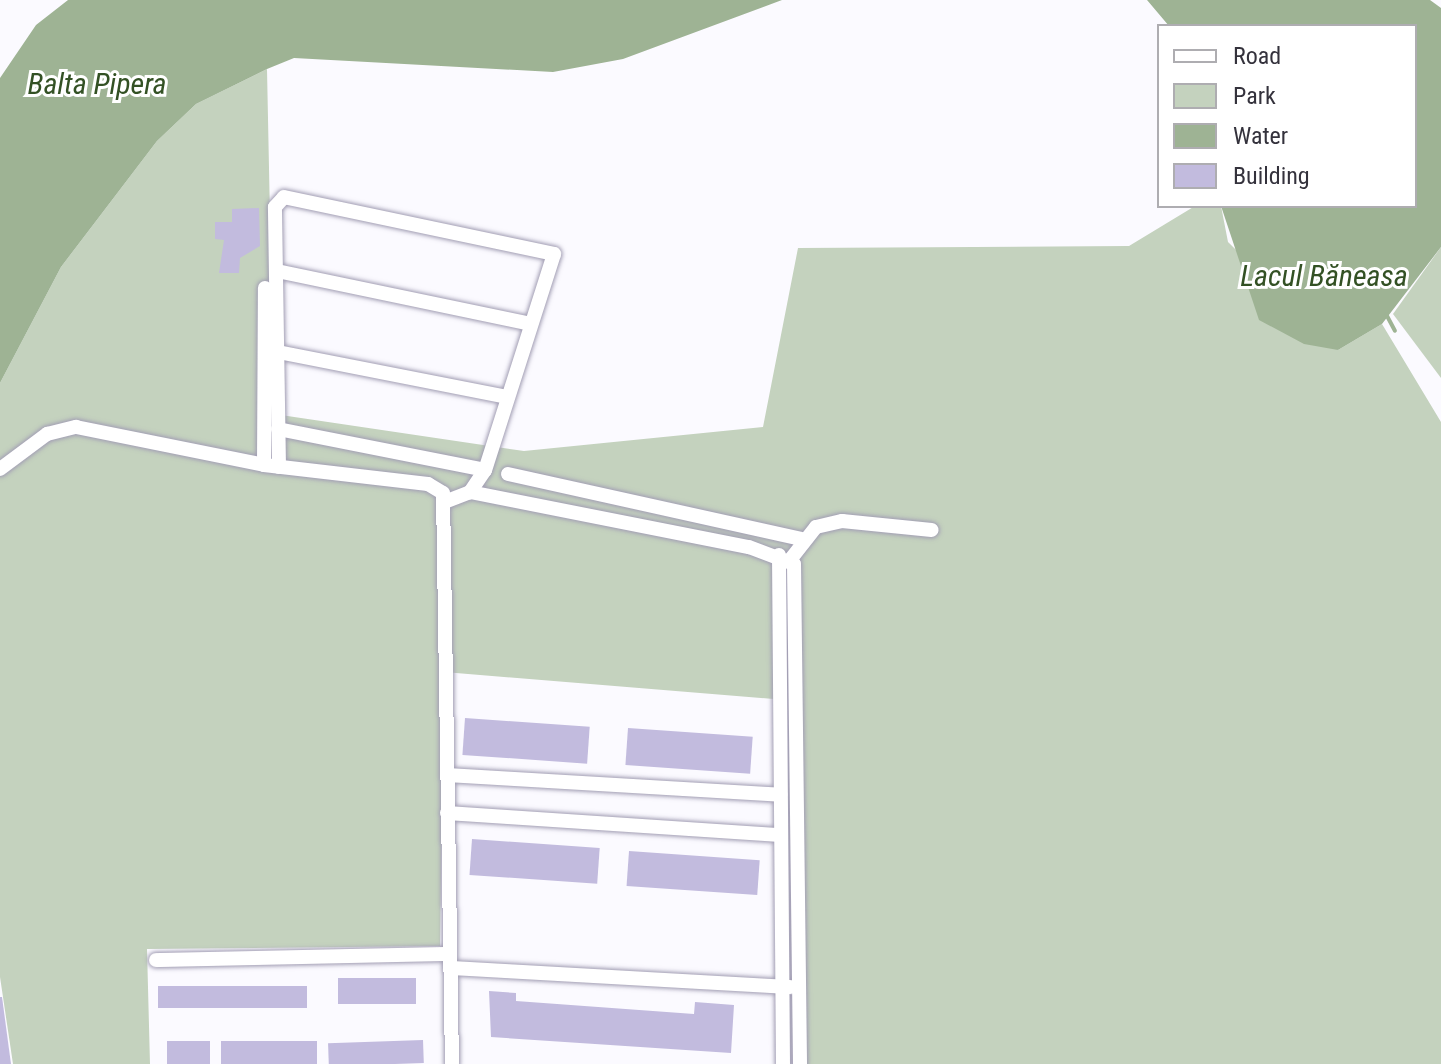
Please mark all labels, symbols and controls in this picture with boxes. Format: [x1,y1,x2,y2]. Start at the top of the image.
legend [1157,24,1417,208]
text: Road [1233,42,1281,70]
water label: Balta Pipera [28,66,166,102]
text: Park [1233,82,1276,110]
text: Water [1233,122,1288,150]
text: Building [1233,162,1310,190]
water label: Lacul Băneasa [1240,258,1408,294]

